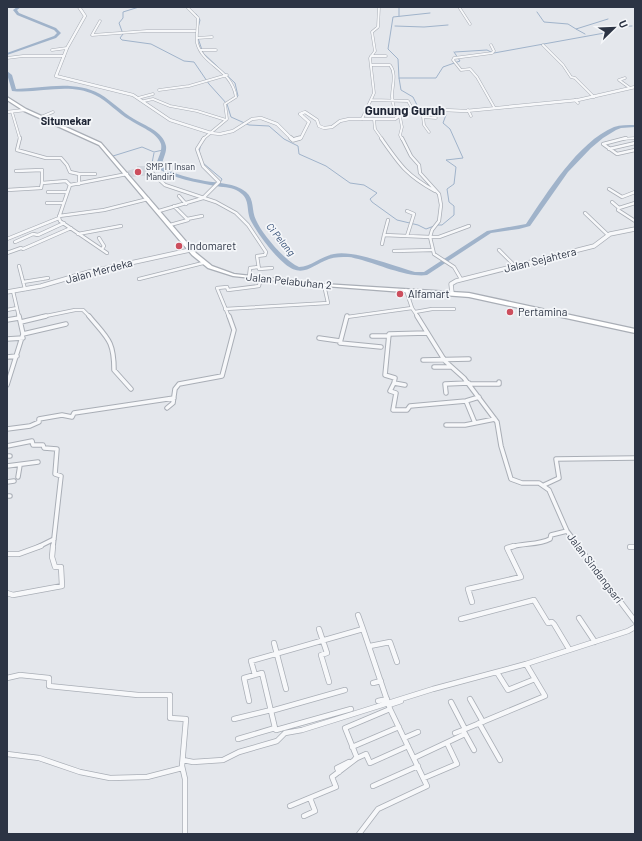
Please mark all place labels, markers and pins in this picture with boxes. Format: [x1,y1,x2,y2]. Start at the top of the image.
place label: SMP IT Insan Mandiri [146,161,195,182]
marker: SMP IT Insan Mandiri [133,167,143,177]
place label: Indomaret [187,239,236,252]
marker: Indomaret [174,241,184,251]
place label: Alfamart [408,287,449,300]
marker: Alfamart [395,289,405,299]
place label: Pertamina [518,305,567,318]
marker: Pertamina [505,307,515,317]

